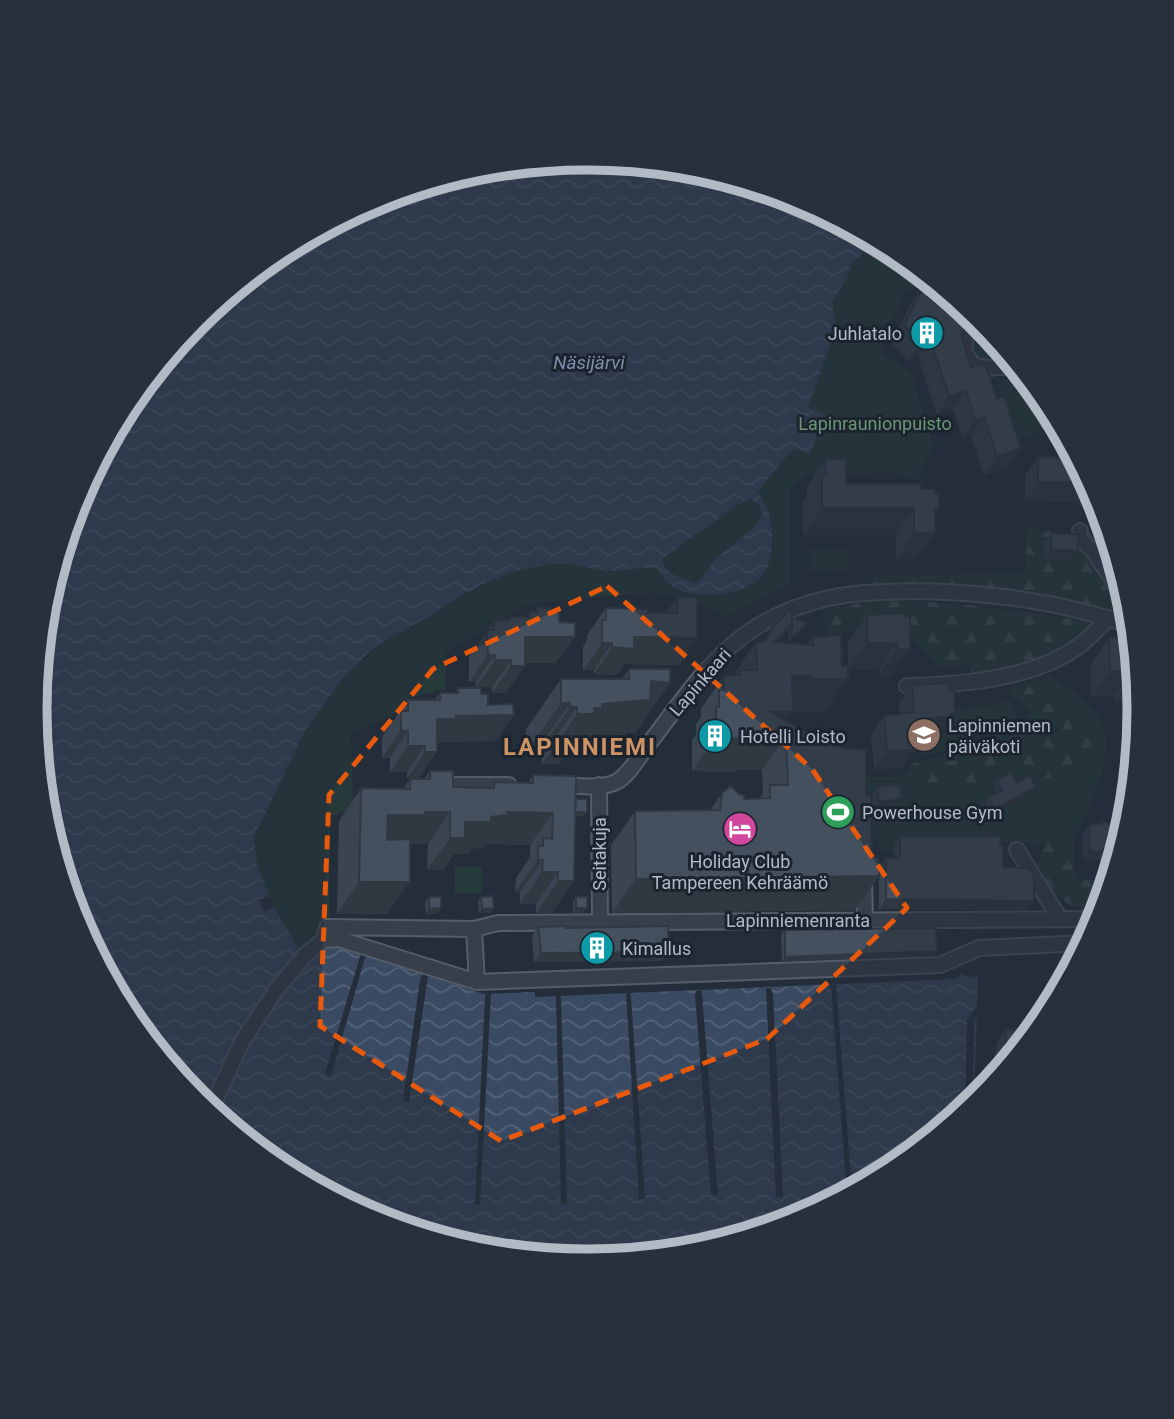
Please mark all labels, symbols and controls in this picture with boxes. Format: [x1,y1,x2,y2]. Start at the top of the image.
building icon: Juhlatalo [908,314,946,352]
place label: Juhlatalo [828,323,902,344]
water label: Näsijärvi [553,351,625,374]
park label: Lapinraunionpuisto [798,413,952,434]
street label: Lapinkaari [665,644,735,720]
place label: Lapinniemen päiväkoti [948,715,1051,757]
school or university icon: Lapinniemen päiväkoti [905,716,943,754]
building icon: Hotelli Loisto [696,717,734,755]
place label: Hotelli Loisto [740,726,846,747]
district label: LAPINNIEMI [503,733,657,761]
sports icon: Powerhouse Gym [819,793,857,831]
place label: Powerhouse Gym [862,802,1003,823]
hotel icon: Holiday Club Tampereen Kehräämö [721,810,759,848]
street label: Seitakuja [589,817,610,891]
place label: Holiday Club Tampereen Kehräämö [652,851,828,893]
street label: Lapinniemenranta [726,910,870,931]
building icon: Kimallus [578,929,616,967]
place label: Kimallus [622,938,691,959]

